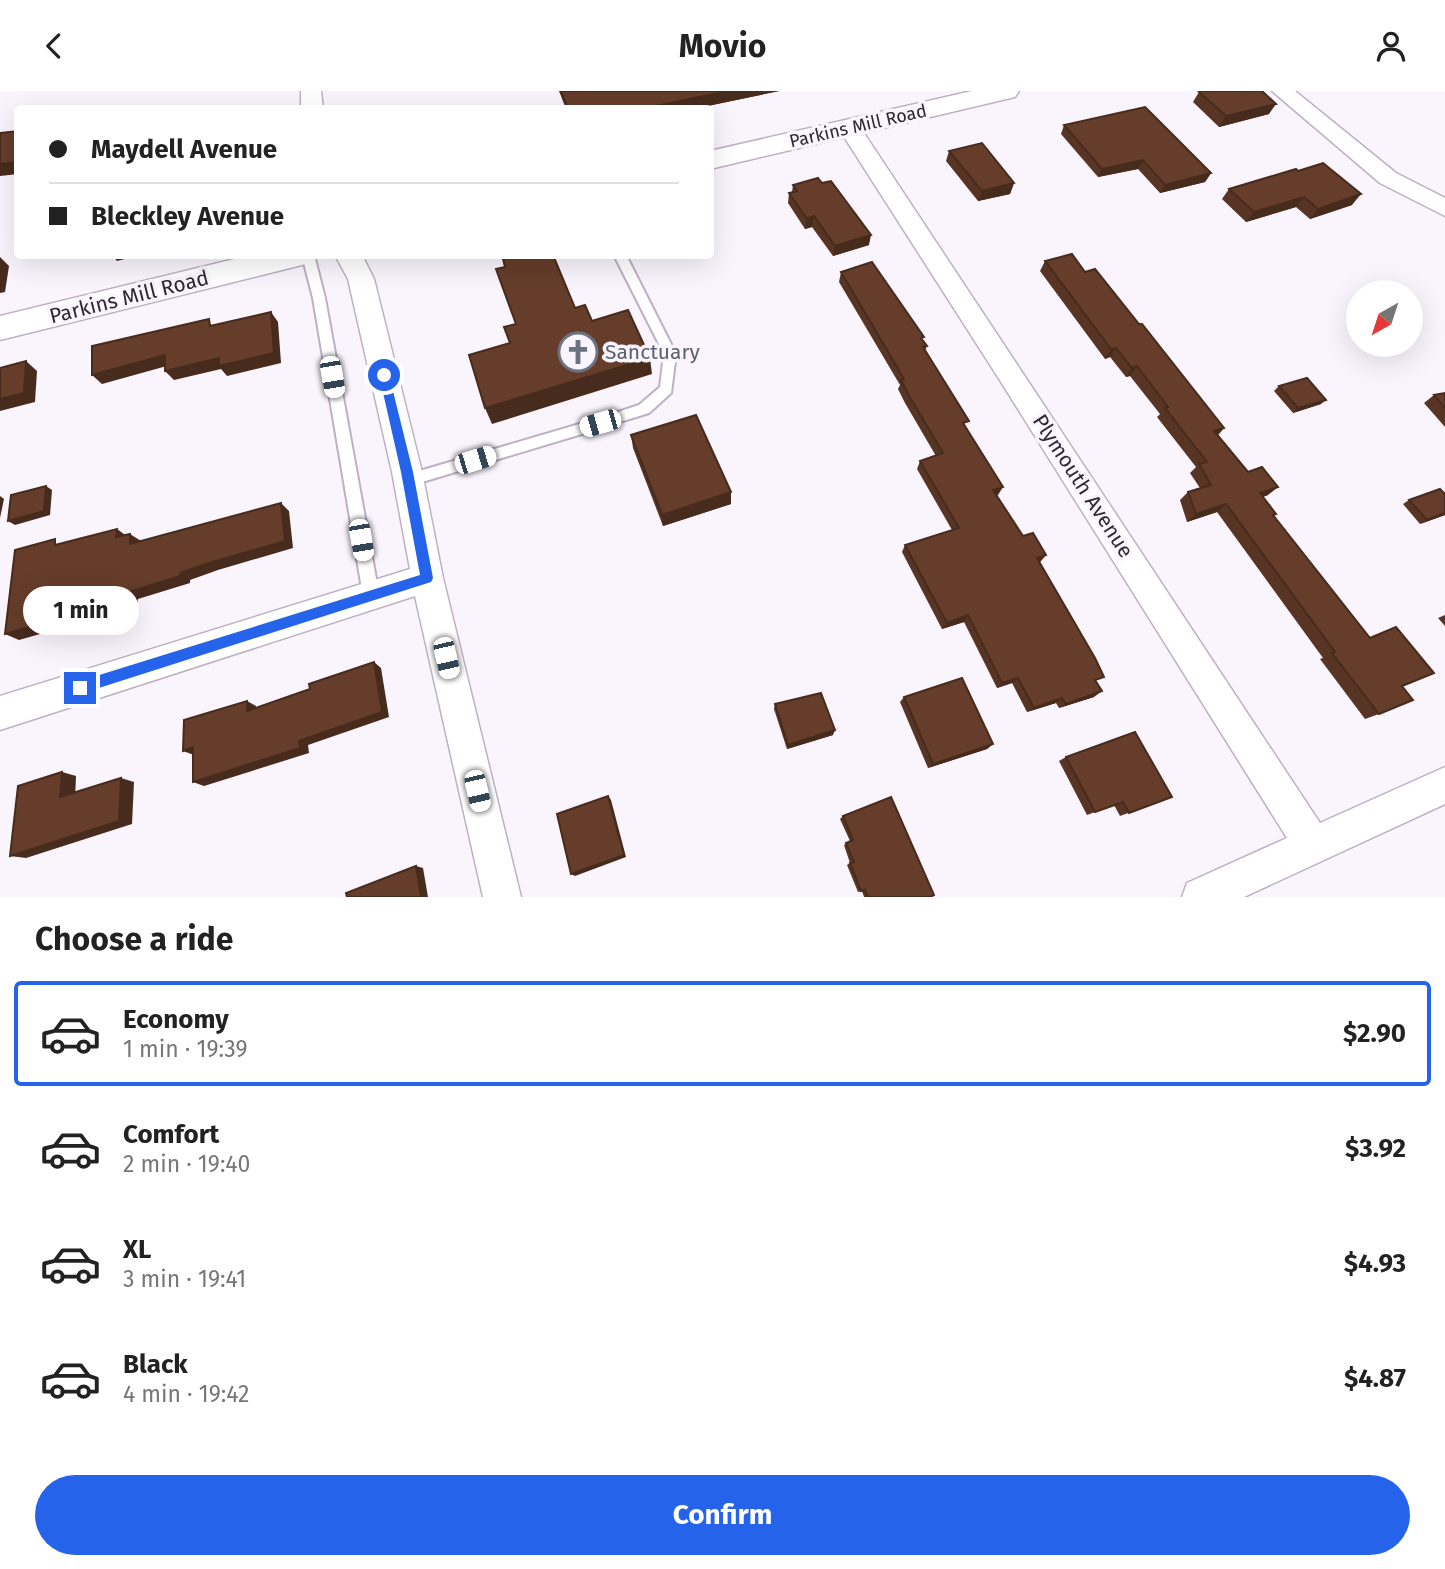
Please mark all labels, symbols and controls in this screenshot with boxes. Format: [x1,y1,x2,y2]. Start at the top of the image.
icon: back [35,27,73,65]
text: Movio [679,27,766,65]
icon: person [1372,27,1410,65]
street label: Parkins Mill Road [787,100,929,152]
text: Maydell Avenue [91,134,277,165]
text: Bleckley Avenue [91,201,284,232]
street label: Parkins Mill Road [47,265,211,329]
north arrow [1346,280,1423,357]
map controls [1346,280,1423,357]
church icon: Sanctuary [557,331,599,373]
place label: Sanctuary [605,339,701,365]
car [319,354,346,400]
route start [368,359,400,391]
car [577,407,624,439]
street label: Plymouth Avenue [1027,409,1139,563]
car [452,444,499,476]
car [348,517,375,563]
callout: 1 min [22,587,138,635]
text: 1 min [53,596,109,624]
car [432,635,461,681]
route end [64,672,96,704]
car [463,768,492,814]
text: Choose a ride [35,920,233,958]
icon: car [39,1002,102,1065]
text: Economy [123,1004,229,1035]
text: $2.90 [1343,1018,1406,1049]
text: 1 min · 19:39 [123,1035,247,1063]
icon: car [39,1117,102,1180]
text: Comfort [123,1119,219,1150]
text: $3.92 [1345,1133,1406,1164]
text: 2 min · 19:40 [123,1150,250,1178]
icon: car [39,1232,102,1295]
text: XL [123,1234,151,1265]
text: $4.93 [1344,1248,1406,1279]
text: 3 min · 19:41 [123,1265,246,1293]
icon: car [39,1347,102,1410]
text: Black [123,1349,188,1380]
text: $4.87 [1344,1363,1406,1394]
text: 4 min · 19:42 [123,1380,249,1408]
button: Confirm [35,1475,1410,1555]

